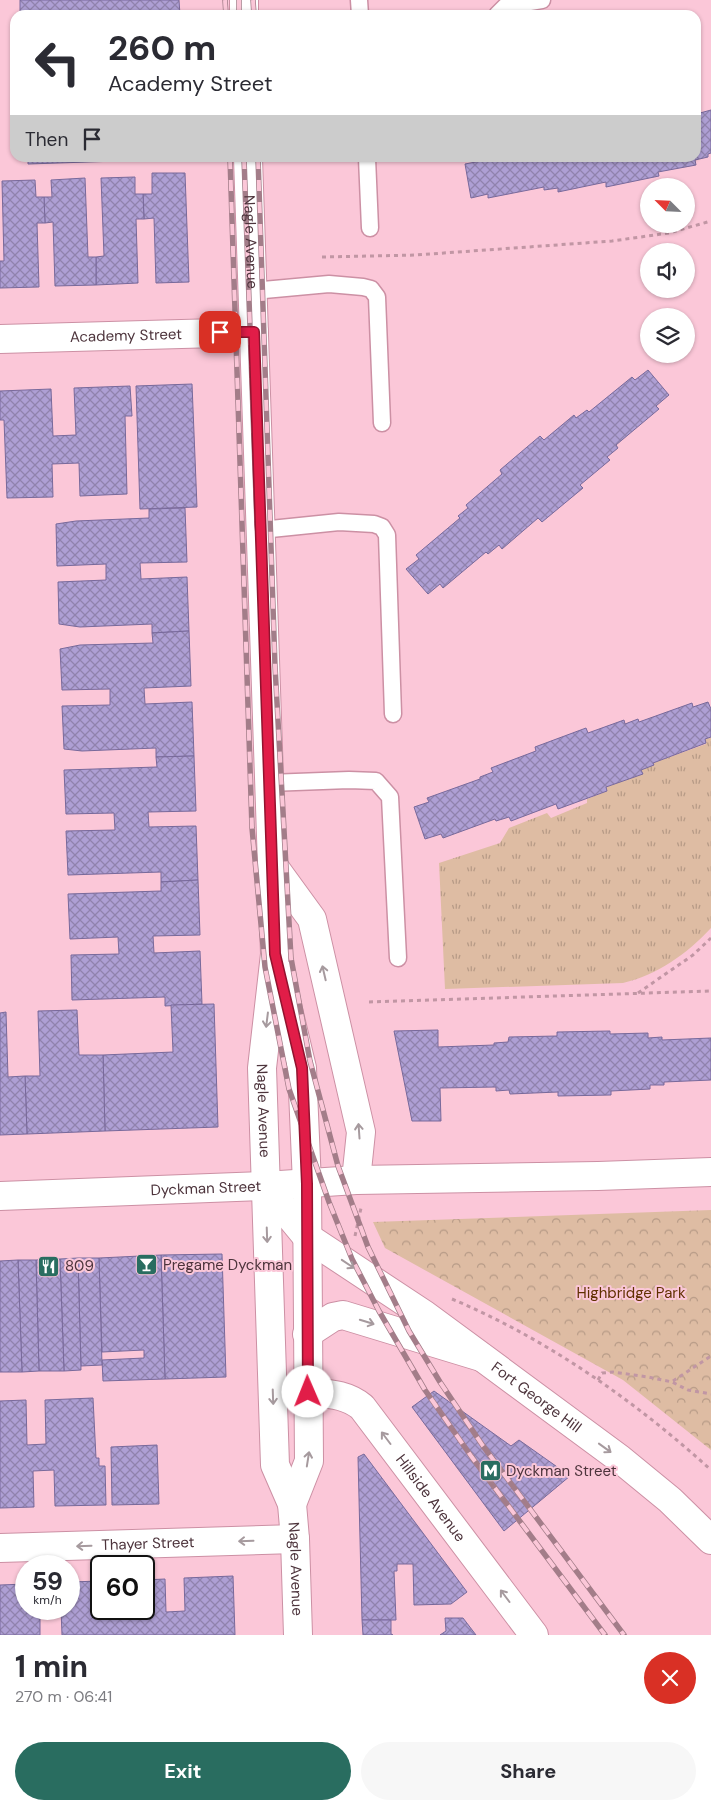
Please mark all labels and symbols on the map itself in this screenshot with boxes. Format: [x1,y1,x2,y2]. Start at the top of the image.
north arrow [640,178,695,232]
street label: Nagle Avenue [239,195,262,289]
pin [199,311,241,353]
street label: Academy Street [70,324,182,347]
one-way arrow [319,965,328,981]
one-way arrow [262,1012,272,1028]
street label: Nagle Avenue [252,1064,275,1158]
one-way arrow [355,1124,364,1140]
street label: Dyckman Street [150,1176,262,1200]
one-way arrow [262,1227,271,1243]
bar icon: Pregame Dyckman [135,1253,159,1277]
restaurant icon: 809 [37,1254,61,1278]
place label: Pregame Dyckman [163,1255,292,1275]
place label: 809 [65,1256,94,1276]
one-way arrow [341,1259,355,1269]
park label: Highbridge Park [577,1283,686,1303]
one-way arrow [359,1318,375,1328]
street label: Fort George Hill [487,1357,586,1437]
position arrow [281,1365,333,1417]
one-way arrow [268,1389,277,1405]
one-way arrow [381,1431,391,1445]
one-way arrow [598,1443,612,1453]
street label: Hillside Avenue [391,1450,470,1546]
one-way arrow [303,1451,313,1467]
metro station icon: Dyckman Street [478,1459,502,1483]
place label: Dyckman Street [506,1461,617,1481]
street label: Nagle Avenue [284,1521,307,1616]
street label: Thayer Street [101,1532,195,1555]
one-way arrow [239,1536,255,1545]
one-way arrow [76,1541,92,1550]
speed limit sign: 60 [90,1555,155,1620]
one-way arrow [499,1590,510,1603]

